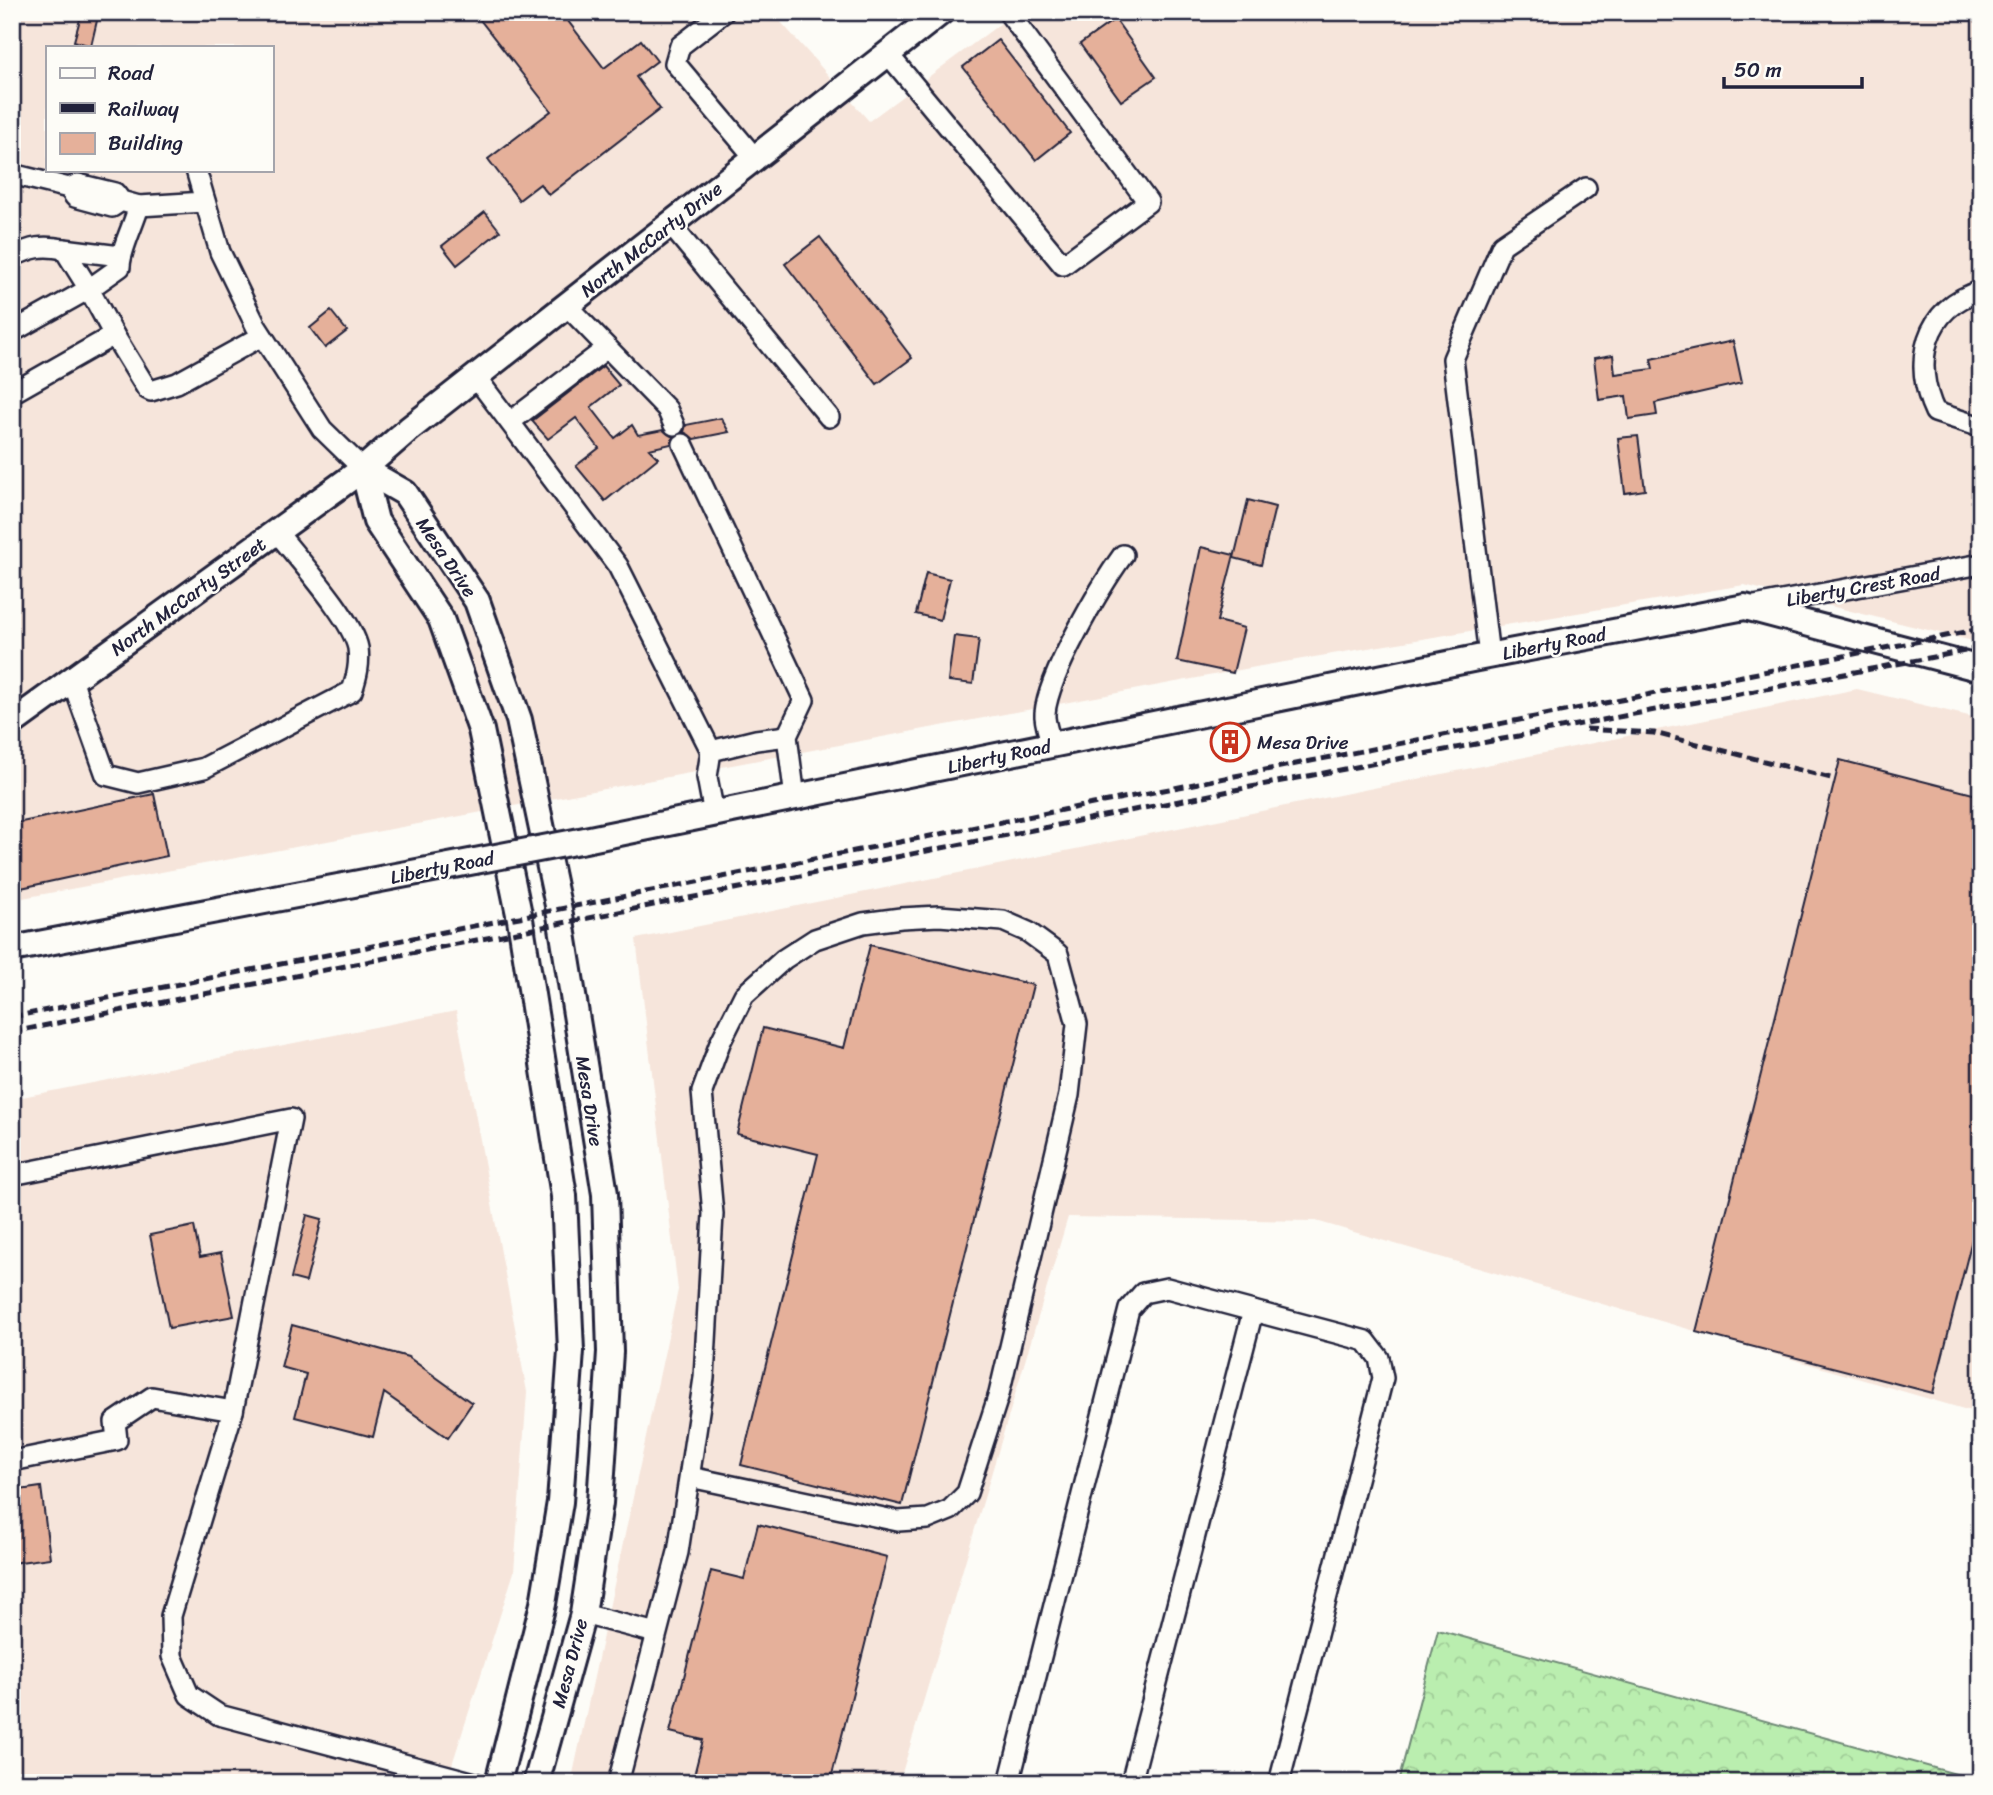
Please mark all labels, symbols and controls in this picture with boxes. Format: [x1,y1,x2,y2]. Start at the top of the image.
legend [46,46,273,172]
scale bar [1724,46,1862,90]
text: 50 m [1734,51,1782,89]
text: Road [108,54,155,92]
text: Railway [108,90,179,128]
text: Building [108,124,184,162]
street label: North McCarty Drive [573,173,730,306]
street label: Mesa Drive [407,510,486,605]
street label: North McCarty Street [103,528,273,665]
street label: Liberty Crest Road [1784,557,1944,616]
street label: Liberty Road [1499,617,1610,670]
building icon: Mesa Drive [1209,721,1251,763]
place label: Mesa Drive [1257,726,1349,759]
street label: Liberty Road [944,729,1055,784]
street label: Liberty Road [387,841,498,894]
street label: Mesa Drive [566,1053,613,1149]
street label: Mesa Drive [542,1614,597,1712]

